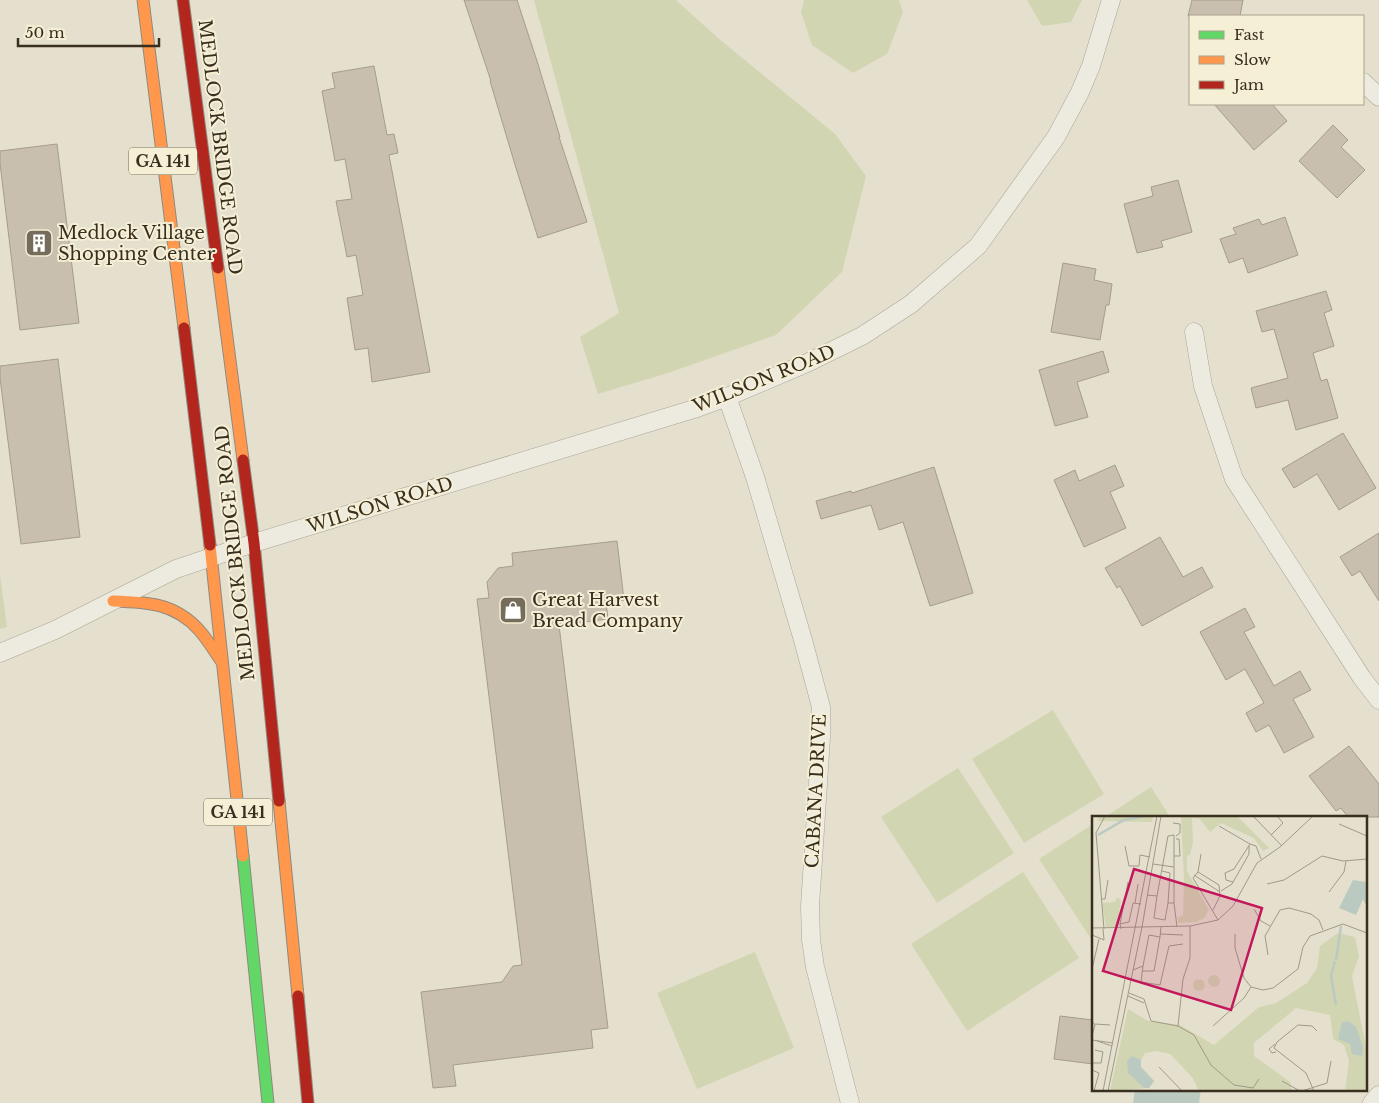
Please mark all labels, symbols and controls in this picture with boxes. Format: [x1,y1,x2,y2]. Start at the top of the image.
scale bar [18,15,159,47]
legend [1189,15,1364,105]
street label: MEDLOCK BRIDGE ROAD [193,18,247,276]
text: 50 m [25,23,65,42]
text: Fast [1234,25,1265,44]
text: Slow [1234,50,1271,69]
text: Jam [1232,75,1264,94]
road number: GA 141 [129,148,197,175]
place label: Medlock Village Shopping Center [58,222,216,265]
building icon: Medlock Village Shopping Center [24,228,54,258]
street label: WILSON ROAD [689,340,838,418]
street label: MEDLOCK BRIDGE ROAD [211,424,259,682]
street label: WILSON ROAD [303,472,456,538]
place label: Great Harvest Bread Company [532,589,684,632]
shop icon: Great Harvest Bread Company [498,595,528,625]
street label: CABANA DRIVE [801,713,831,869]
road number: GA 141 [204,799,272,826]
inset map [1092,816,1366,1090]

